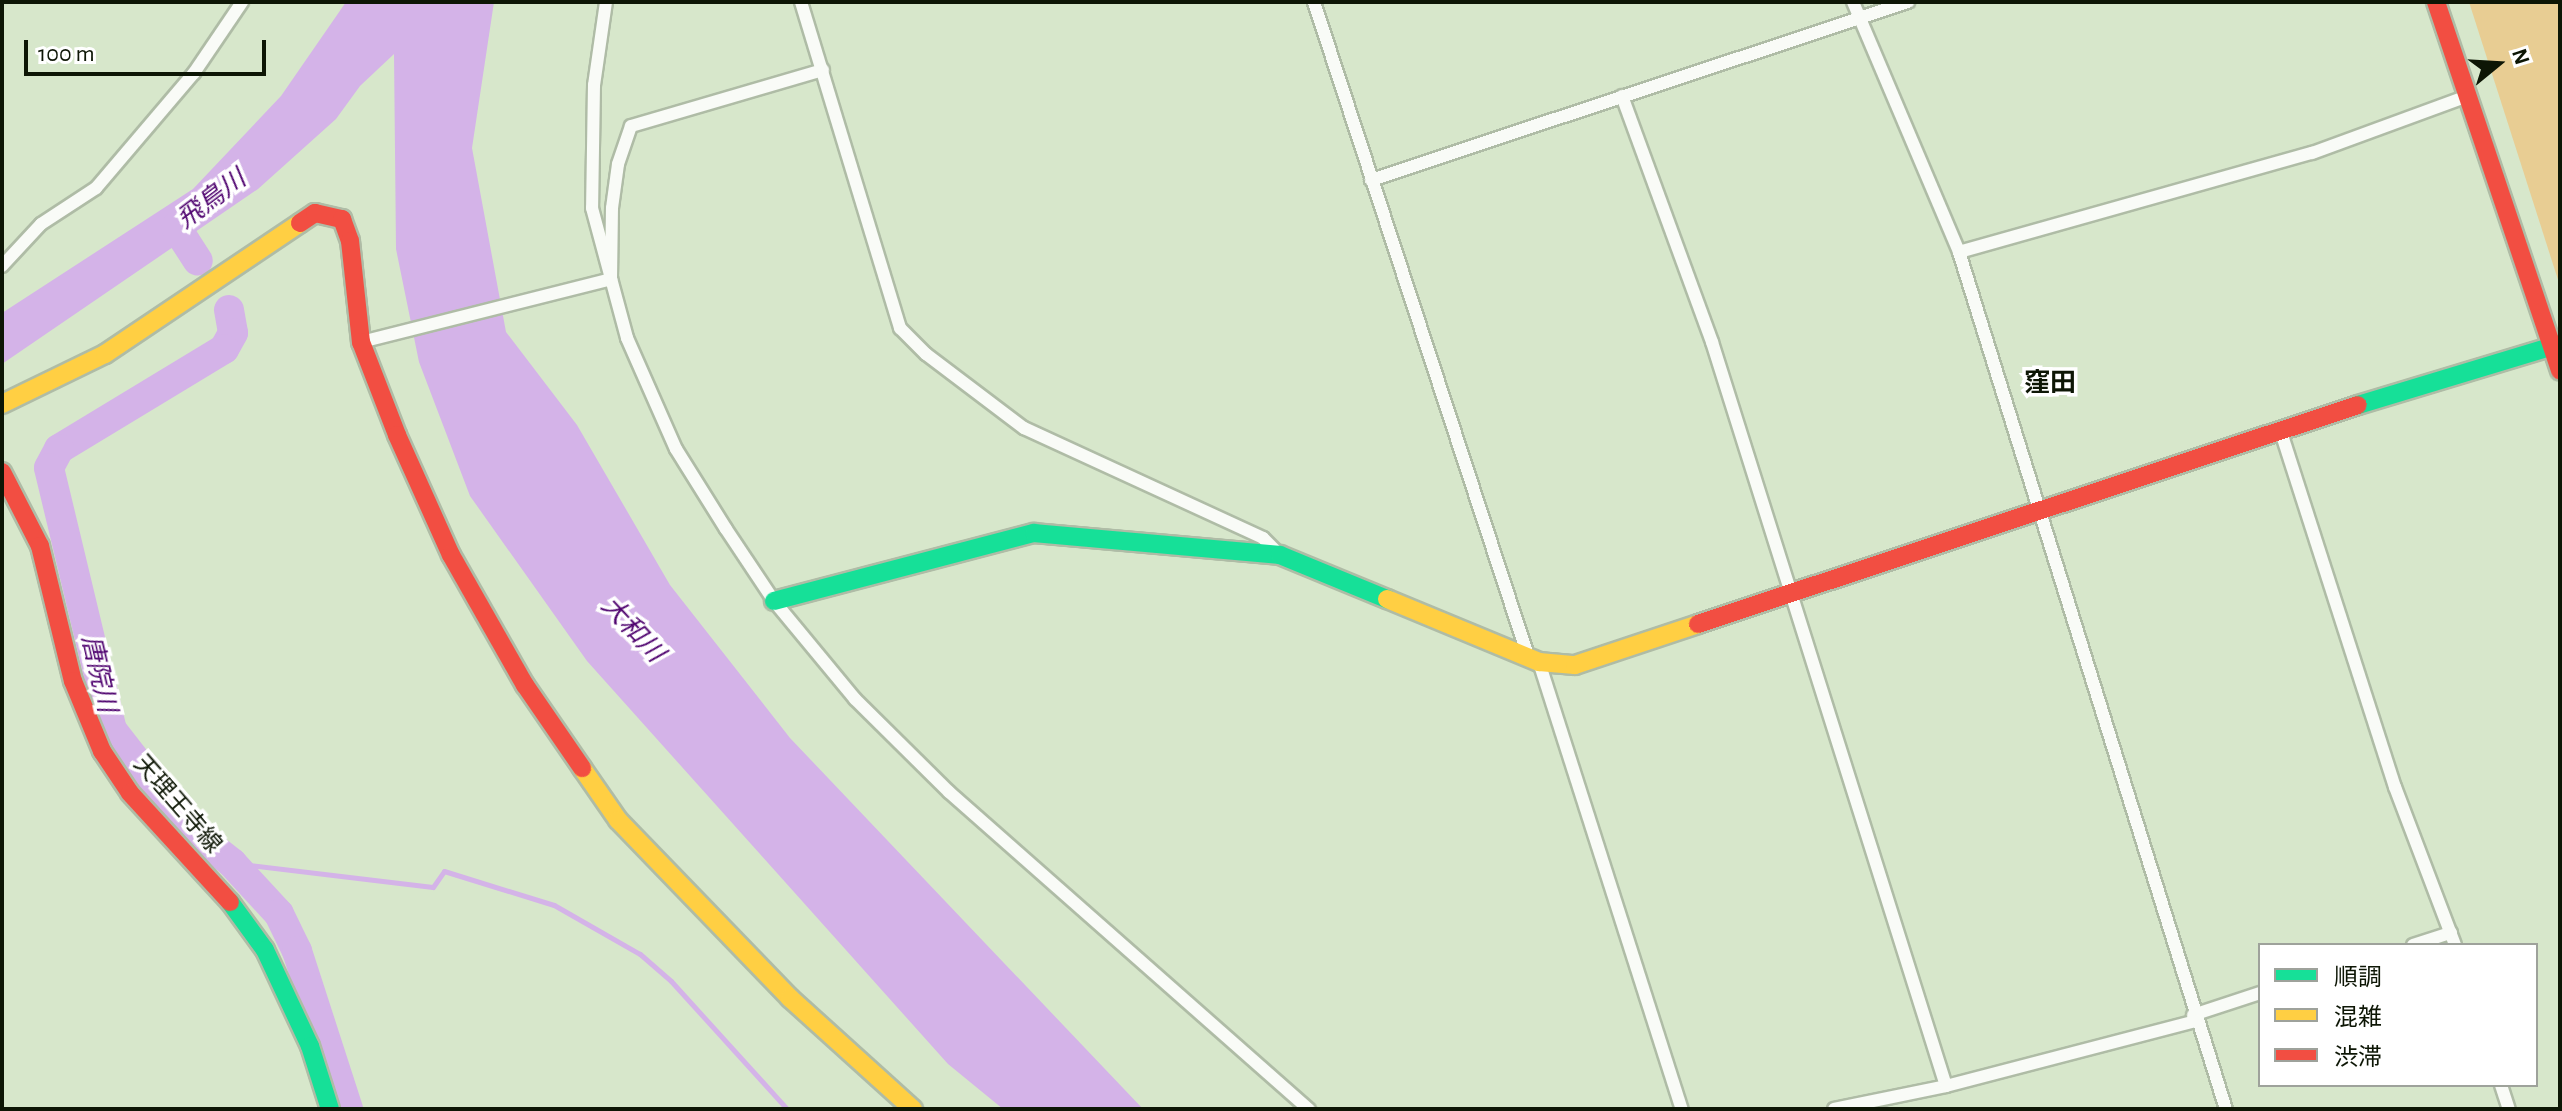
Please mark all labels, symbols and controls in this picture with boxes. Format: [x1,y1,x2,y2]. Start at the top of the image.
scale bar [28,24,270,74]
north arrow [2458,24,2538,104]
text: 100 m [38,42,95,66]
text: N [2508,46,2534,67]
water label: 飛鳥川 [171,164,253,236]
district label: 窪田 [2024,368,2076,400]
water label: 大和川 [594,591,670,669]
water label: 唐院川 [74,632,122,716]
street label: 天理王寺線 [127,750,227,860]
legend [2258,943,2538,1087]
text: 順調 [2334,966,2382,990]
text: 混雑 [2334,1006,2382,1030]
text: 渋滞 [2334,1046,2382,1070]

